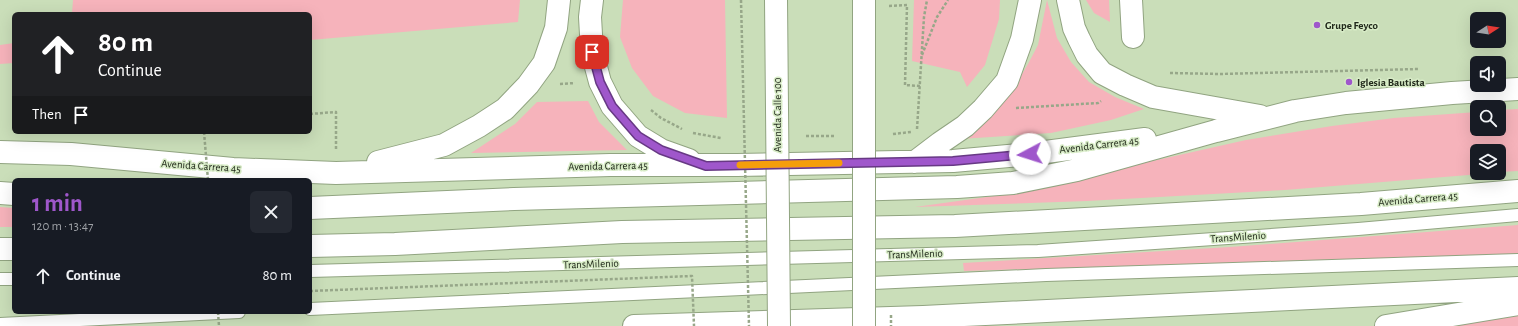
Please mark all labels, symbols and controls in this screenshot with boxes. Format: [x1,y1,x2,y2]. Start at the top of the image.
north arrow [1470,12,1506,48]
map controls [1470,12,1506,180]
marker: Grupe Feyco [1312,20,1322,30]
place label: Grupe Feyco [1325,20,1378,31]
icon: ahead [32,28,84,80]
text: 80 m [98,29,153,57]
pin [575,35,609,69]
icon: arrive [581,41,603,63]
button: sound [1470,56,1506,92]
text: Continue [98,62,162,80]
street label: Avenida Calle 100 [772,77,783,153]
marker: Iglesia Bautista [1344,77,1354,87]
place label: Iglesia Bautista [1357,77,1426,88]
button: search [1470,100,1506,136]
icon: arrive [70,104,92,126]
text: Then [32,107,62,122]
position arrow [1009,133,1051,175]
street label: Avenida Carrera 45 [1059,135,1140,155]
button: layers [1470,144,1506,180]
street label: Avenida Carrera 45 [161,158,242,174]
street label: Avenida Carrera 45 [568,160,648,172]
street label: Avenida Carrera 45 [1378,190,1459,208]
button: close [250,191,292,233]
text: 1 min [32,192,83,216]
text: 120 m · 13:47 [32,220,94,233]
street label: TransMilenio [1210,230,1266,244]
street label: TransMilenio [887,248,943,260]
street label: TransMilenio [563,258,619,270]
icon: ahead [32,265,54,287]
text: Continue [66,268,121,283]
text: 80 m [262,268,292,283]

